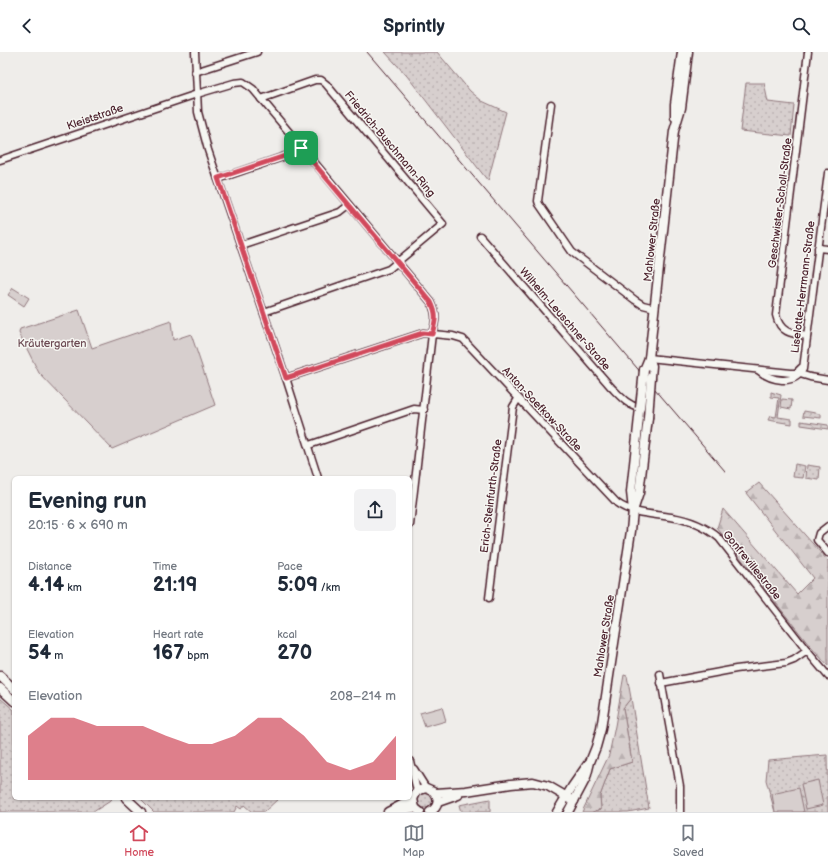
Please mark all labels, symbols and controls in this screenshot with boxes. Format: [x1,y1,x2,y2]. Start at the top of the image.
icon: back [16,15,38,37]
icon: search [790,15,812,37]
text: Sprintly [383,16,445,37]
street label: Friedrich-Buschmann-Ring [342,88,438,200]
street label: Kleiststraße [65,101,125,133]
pin [284,131,318,165]
icon: arrive [290,137,312,159]
street label: Geschwister-Scholl-Straße [766,137,794,269]
street label: Mahlower Straße [641,197,663,282]
street label: Liselotte-Herrmann-Straße [788,220,818,354]
street label: Wilhelm-Leuschner-Straße [517,265,613,373]
park label: Kräutergarten [18,337,86,350]
street label: Anton-Saefkow-Straße [499,364,585,454]
street label: Erich-Steinfurth-Straße [478,438,504,554]
text: Evening run [28,488,147,515]
button: share [354,489,396,531]
text: 20:15 · 6 × 690 m [28,517,128,533]
street label: Gonfrevillestraße [720,528,784,603]
text: Distance [28,560,72,573]
text: Time [153,560,177,573]
text: Pace [277,560,302,573]
text: 4.14 [28,573,64,597]
text: 21:19 [153,573,198,597]
text: 5:09 [277,573,318,597]
text: km [64,581,82,594]
text: /km [318,581,340,594]
street label: Mahlower Straße [591,593,617,678]
text: Elevation [28,628,74,641]
text: Heart rate [153,628,203,641]
text: kcal [277,628,297,641]
text: 54 [28,641,51,665]
text: 167 [153,641,184,665]
text: 270 [277,641,312,665]
text: m [51,649,63,662]
text: bpm [184,649,209,662]
text: Elevation [28,688,82,704]
text: 208–214 m [330,688,396,704]
tab: Home [124,822,154,859]
tab: Map [402,822,425,859]
tab: Saved [673,822,704,859]

